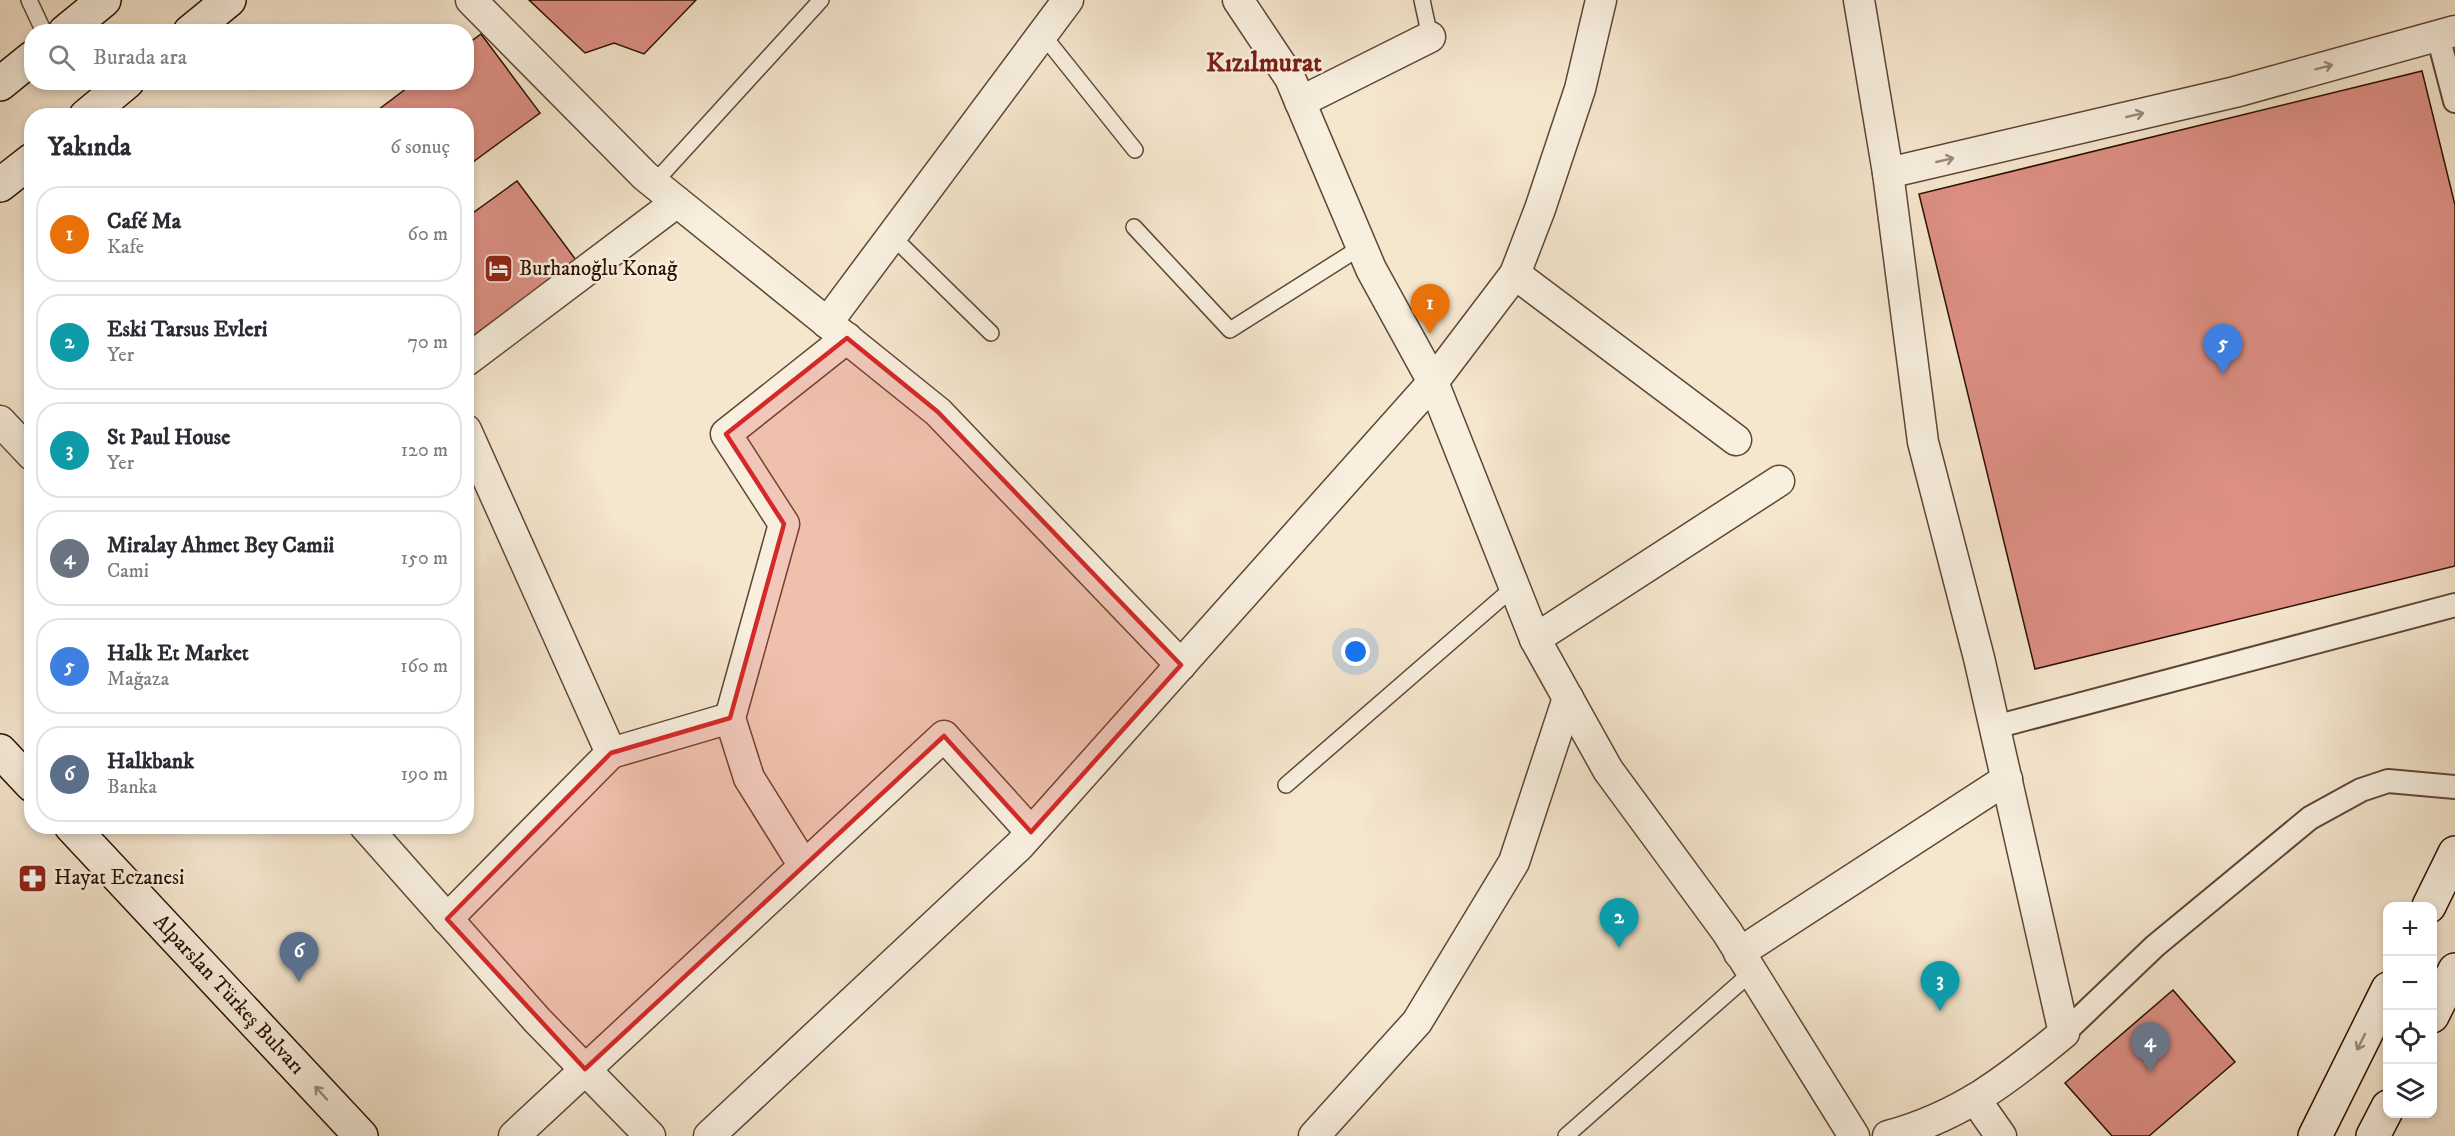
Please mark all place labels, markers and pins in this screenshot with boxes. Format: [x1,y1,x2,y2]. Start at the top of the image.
hotel icon: Burhanoğlu Konağ [482,253,514,285]
place label: Burhanoğlu Konağ [519,256,678,282]
pin: 1 [1410,284,1450,334]
pin: 5 [2204,324,2242,374]
pharmacy icon: Hayat Eczanesi [17,862,49,894]
place label: Hayat Eczanesi [54,865,185,891]
pin: 2 [1600,898,1638,948]
pin: 6 [280,932,318,982]
pin: 3 [1920,962,1960,1011]
pin: 4 [2130,1022,2170,1072]

